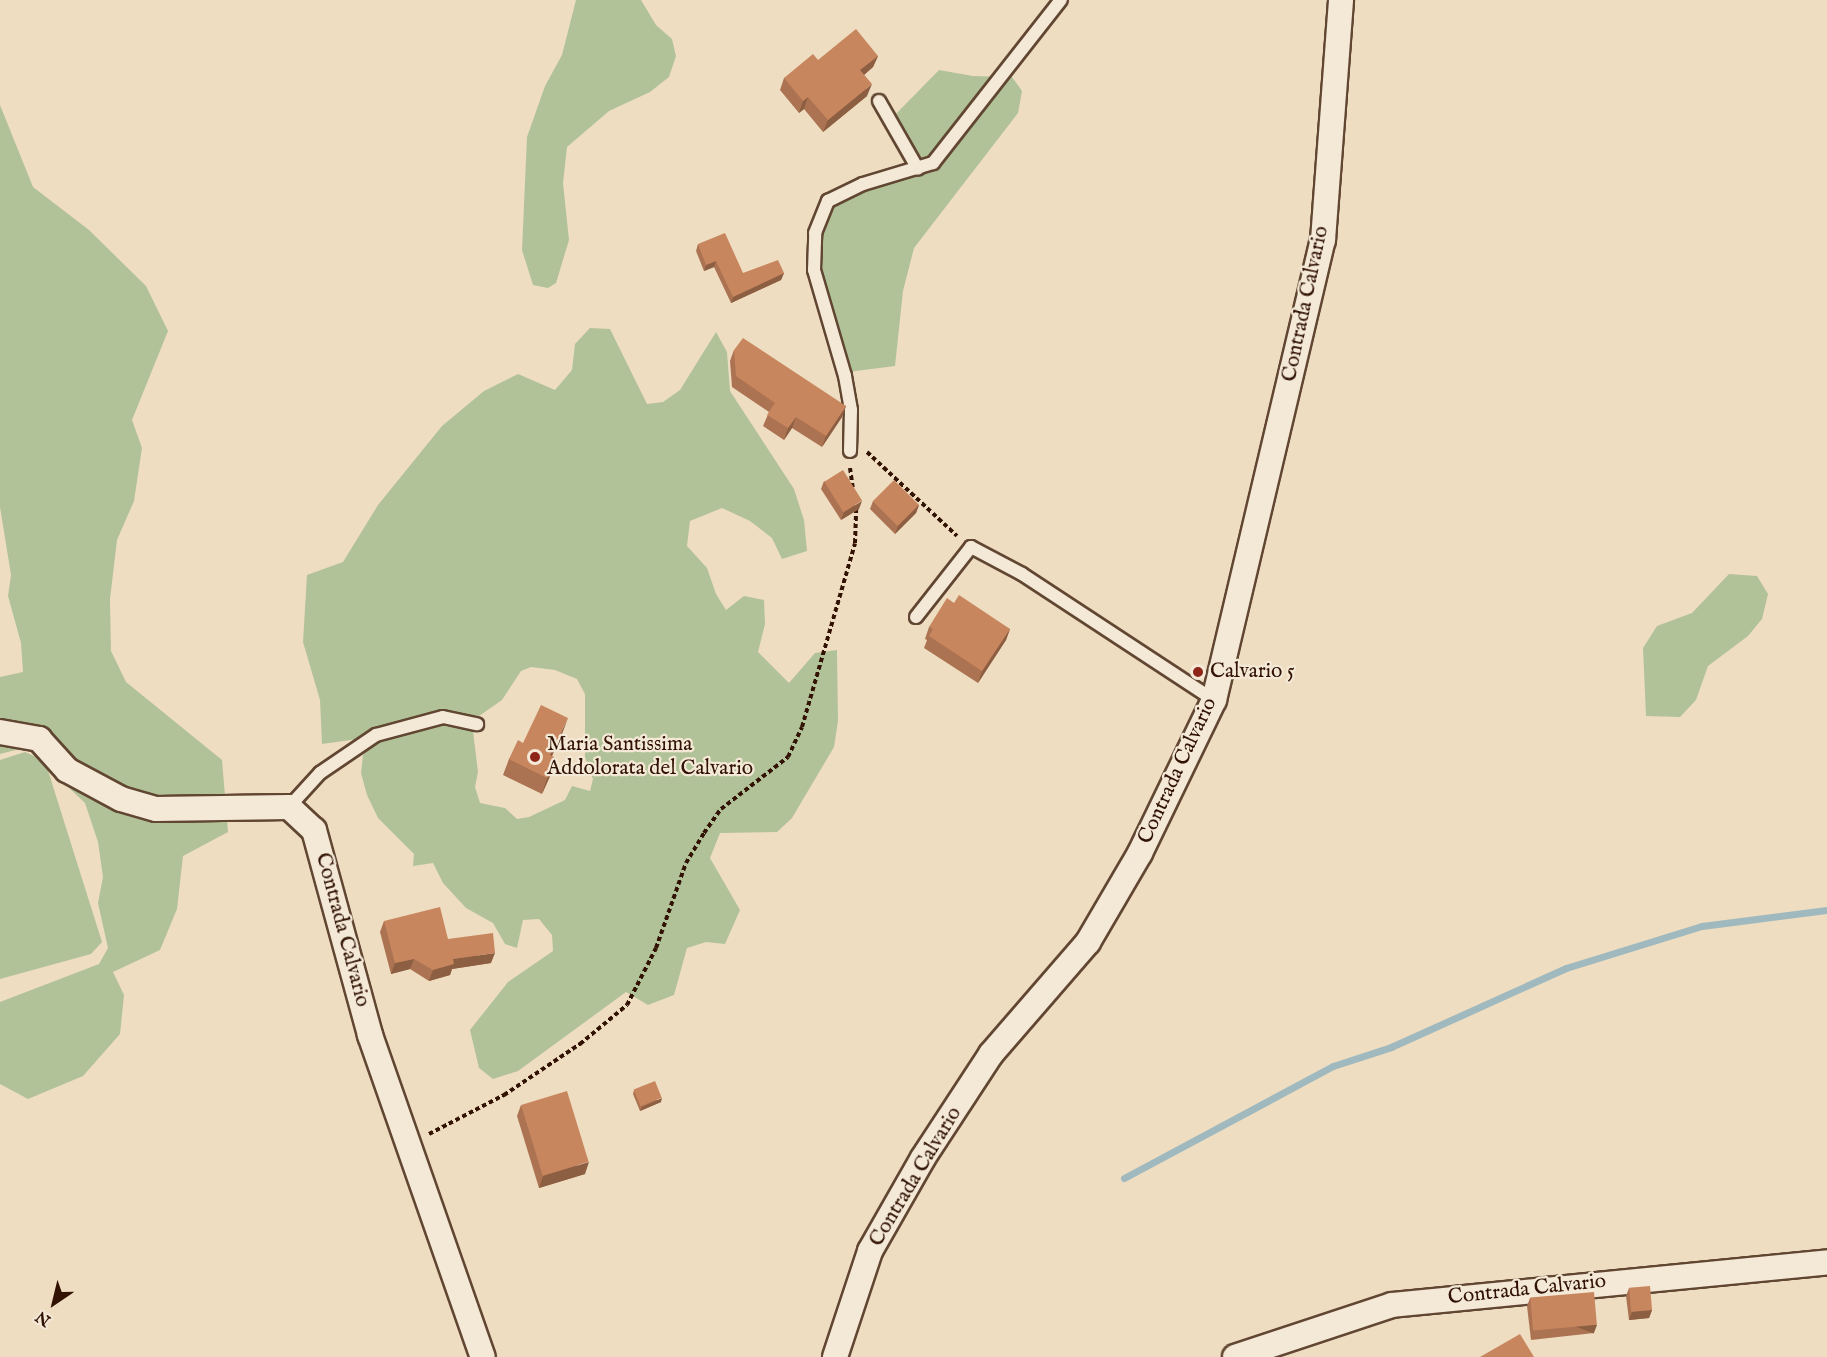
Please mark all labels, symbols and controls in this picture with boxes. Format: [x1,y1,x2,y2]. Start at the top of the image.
street label: Contrada Calvario [1277,224,1335,384]
place label: Calvario 5 [1210,659,1295,685]
marker: Calvario 5 [1191,665,1205,679]
street label: Contrada Calvario [1133,694,1223,848]
place label: Maria Santissima Addolorata del Calvario [547,732,753,782]
marker: Maria Santissima Addolorata del Calvario [528,750,542,764]
street label: Contrada Calvario [309,850,375,1010]
street label: Contrada Calvario [864,1103,968,1251]
street label: Contrada Calvario [1447,1269,1607,1311]
north arrow [24,1273,84,1333]
text: N [32,1306,55,1330]

